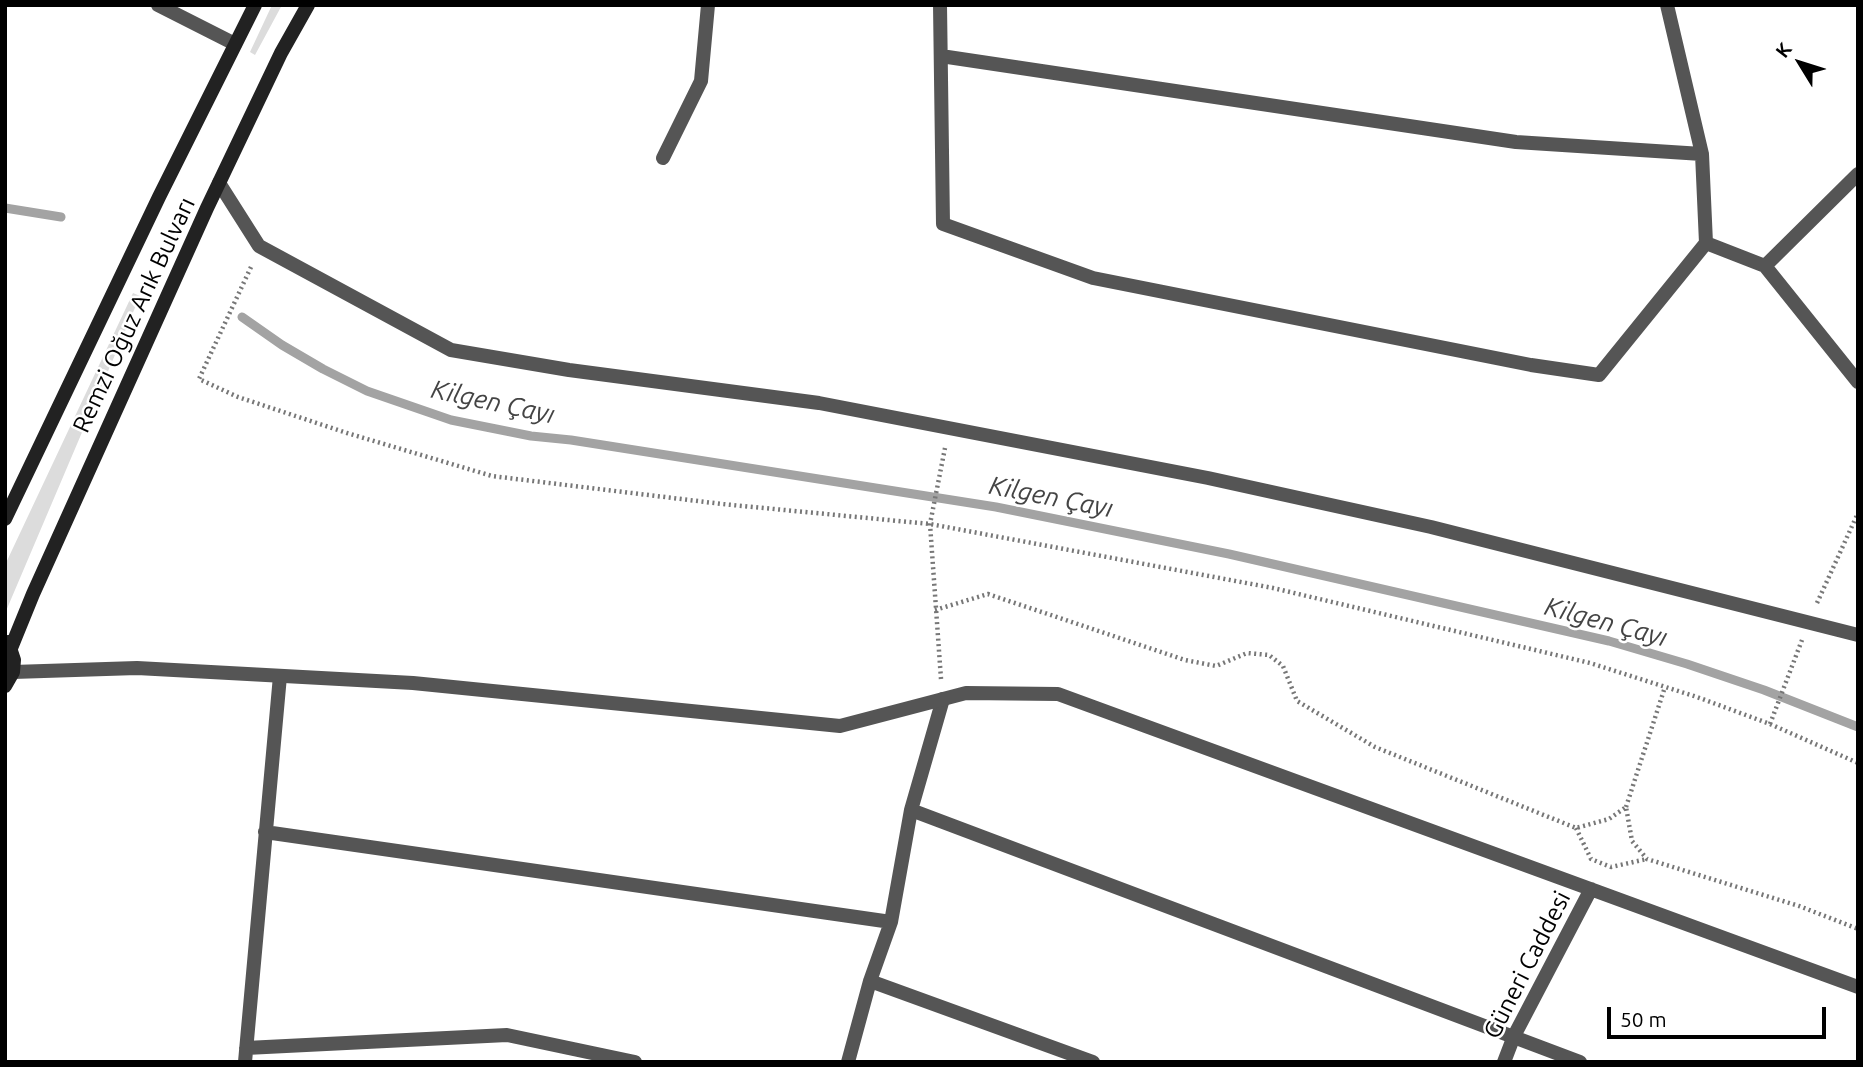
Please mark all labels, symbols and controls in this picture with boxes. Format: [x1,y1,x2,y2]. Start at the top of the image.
north arrow [1765,28,1835,98]
text: K [1771,38,1796,62]
street label: Remzi Oğuz Arık Bulvarı [67,193,201,437]
water label: Kilgen Çayı [428,374,558,430]
water label: Kilgen Çayı [986,470,1116,524]
water label: Kilgen Çayı [1541,591,1671,653]
street label: Güneri Caddesi [1477,886,1577,1044]
scale bar [1611,993,1830,1038]
text: 50 m [1620,1007,1667,1031]

